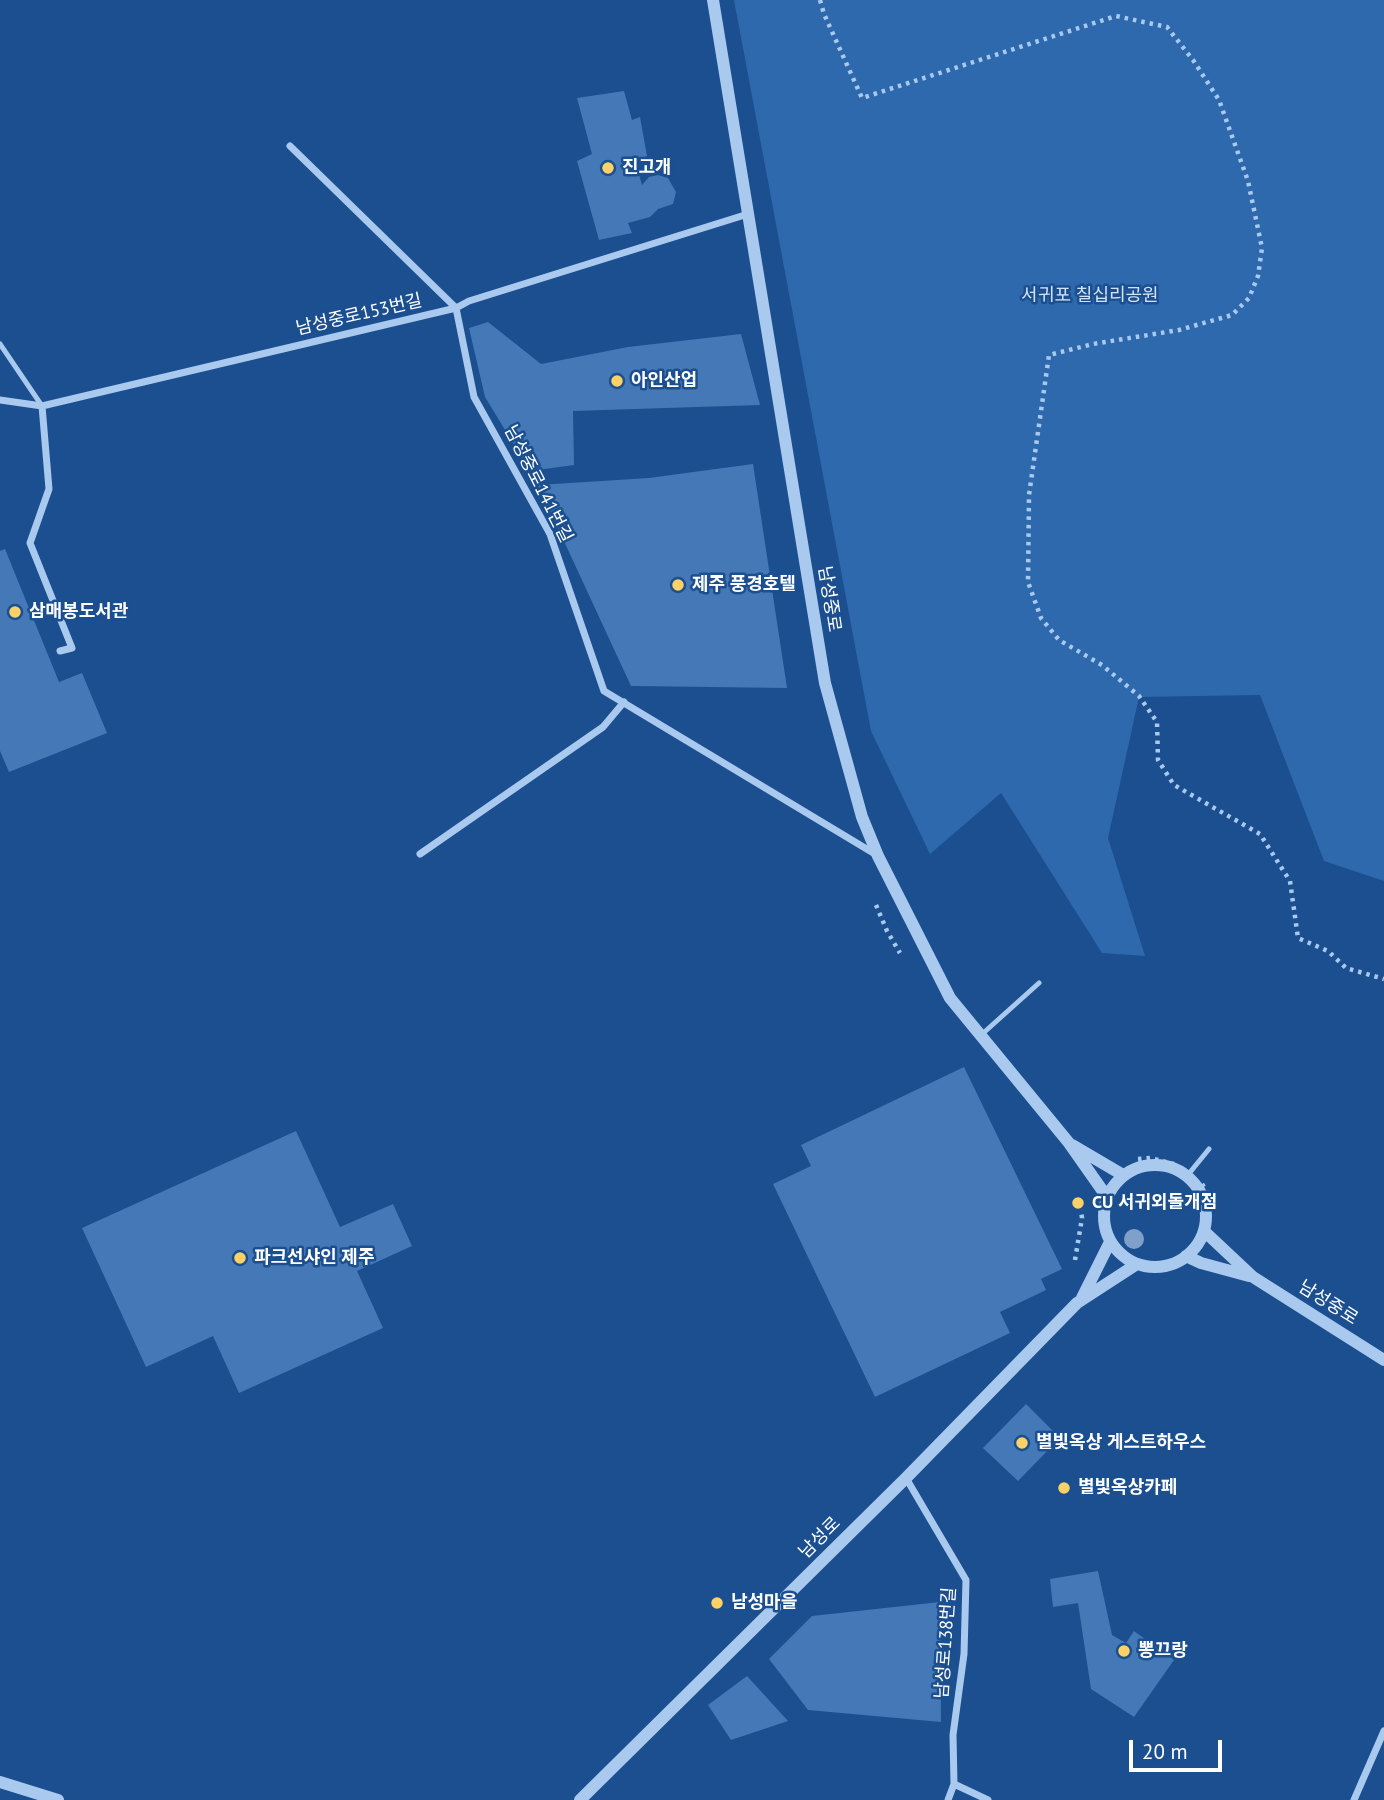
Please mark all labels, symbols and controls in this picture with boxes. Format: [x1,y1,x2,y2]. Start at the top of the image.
place label: 진고개 [622,157,672,179]
marker: 진고개 [600,160,616,176]
park label: 서귀포 칠십리공원 [1021,285,1159,307]
street label: 남성중로153번길 [294,290,424,340]
place label: 아인산업 [631,370,697,392]
marker: 아인산업 [609,373,625,389]
street label: 남성중로141번길 [499,422,577,546]
street label: 남성중로 [813,565,845,633]
place label: 제주 풍경호텔 [692,574,796,596]
marker: 제주 풍경호텔 [670,577,686,593]
place label: 삼매봉도서관 [29,601,128,623]
marker: 삼매봉도서관 [7,604,23,620]
place label: CU 서귀외돌개점 [1092,1192,1217,1214]
marker: CU 서귀외돌개점 [1070,1195,1086,1211]
place label: 파크선샤인 제주 [254,1247,374,1269]
marker: 파크선샤인 제주 [232,1250,248,1266]
street label: 남성중로 [1294,1276,1362,1330]
place label: 별빛옥상 게스트하우스 [1036,1432,1206,1454]
marker: 별빛옥상 게스트하우스 [1014,1435,1030,1451]
place label: 별빛옥상카페 [1078,1477,1177,1499]
marker: 별빛옥상카페 [1056,1480,1072,1496]
street label: 남성로 [795,1513,845,1563]
street label: 남성로138번길 [931,1586,961,1700]
place label: 남성마을 [731,1592,797,1614]
marker: 남성마을 [709,1595,725,1611]
place label: 뽕끄랑 [1138,1640,1188,1662]
marker: 뽕끄랑 [1116,1643,1132,1659]
scale bar [1132,1727,1225,1771]
text: 20 m [1142,1738,1188,1765]

